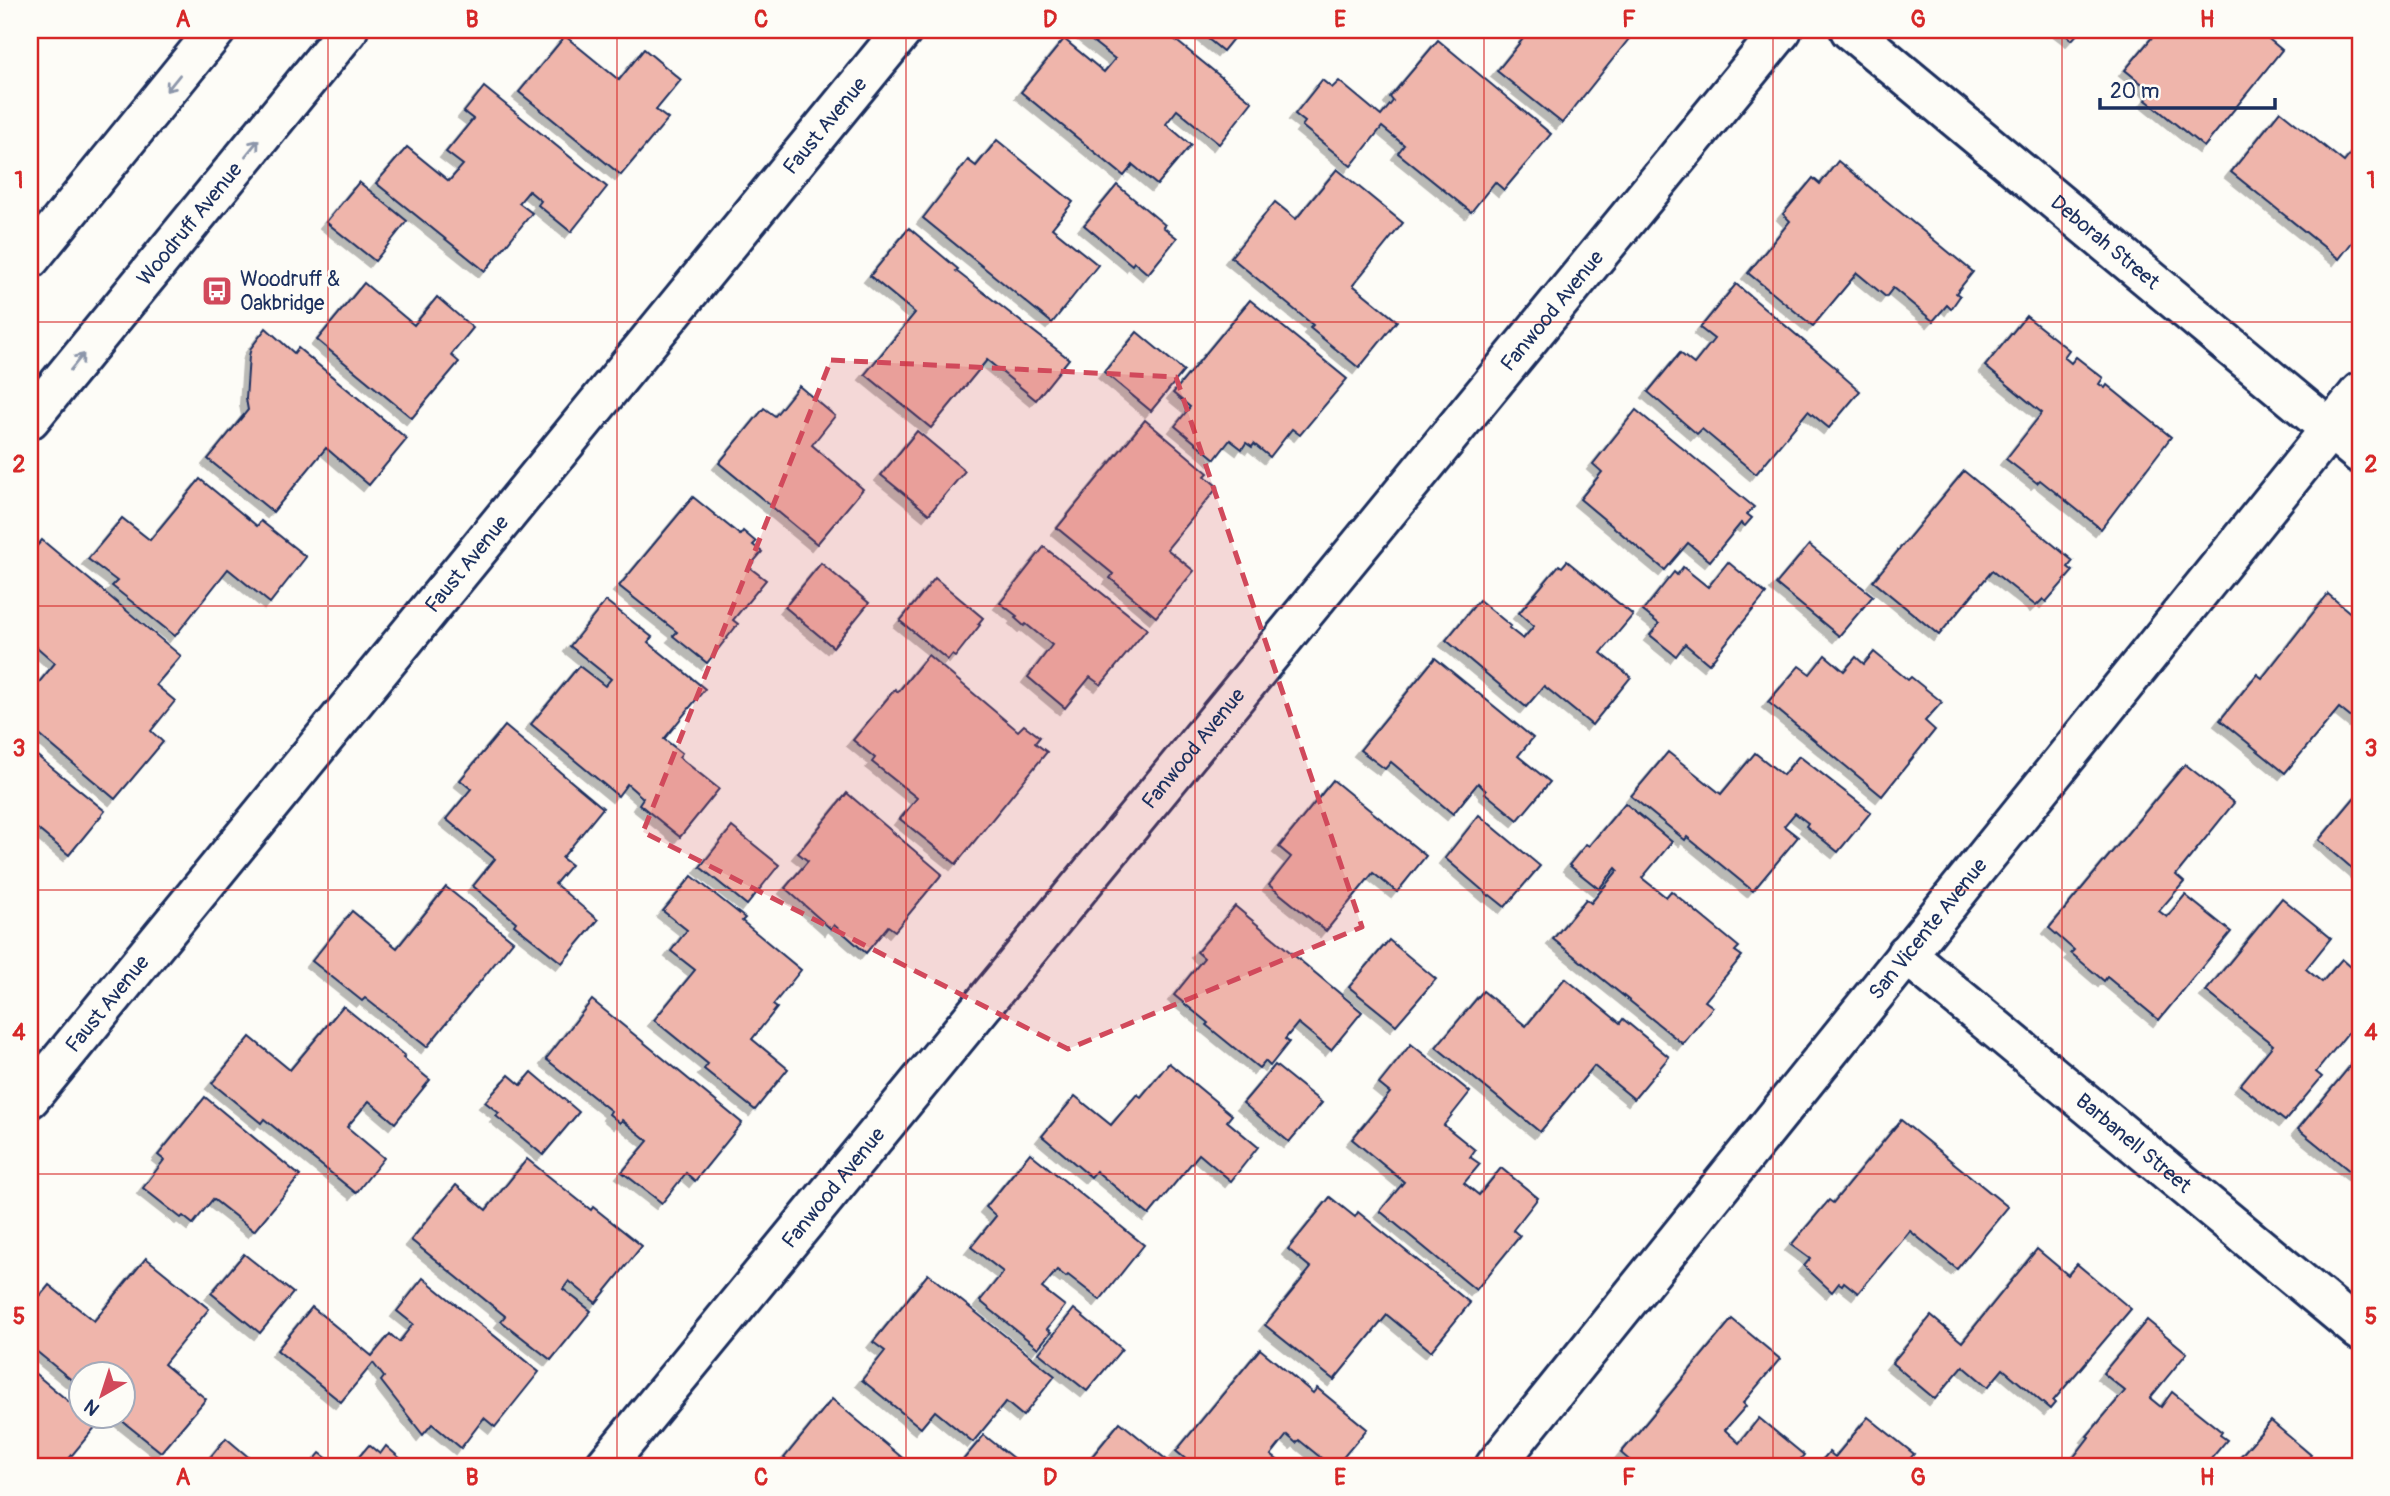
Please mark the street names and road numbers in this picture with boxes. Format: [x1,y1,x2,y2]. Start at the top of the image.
street label: Faust Avenue [777,71,874,180]
street label: Woodruff Avenue [131,156,249,292]
street label: Deborah Street [2045,189,2165,296]
street label: Fanwood Avenue [1495,244,1610,377]
street label: Faust Avenue [419,509,515,618]
street label: Fanwood Avenue [1136,682,1252,815]
street label: San Vicente Avenue [1863,852,1994,1005]
street label: Faust Avenue [60,949,156,1058]
street label: Barbanell Street [2070,1088,2197,1200]
street label: Fanwood Avenue [776,1121,892,1254]

